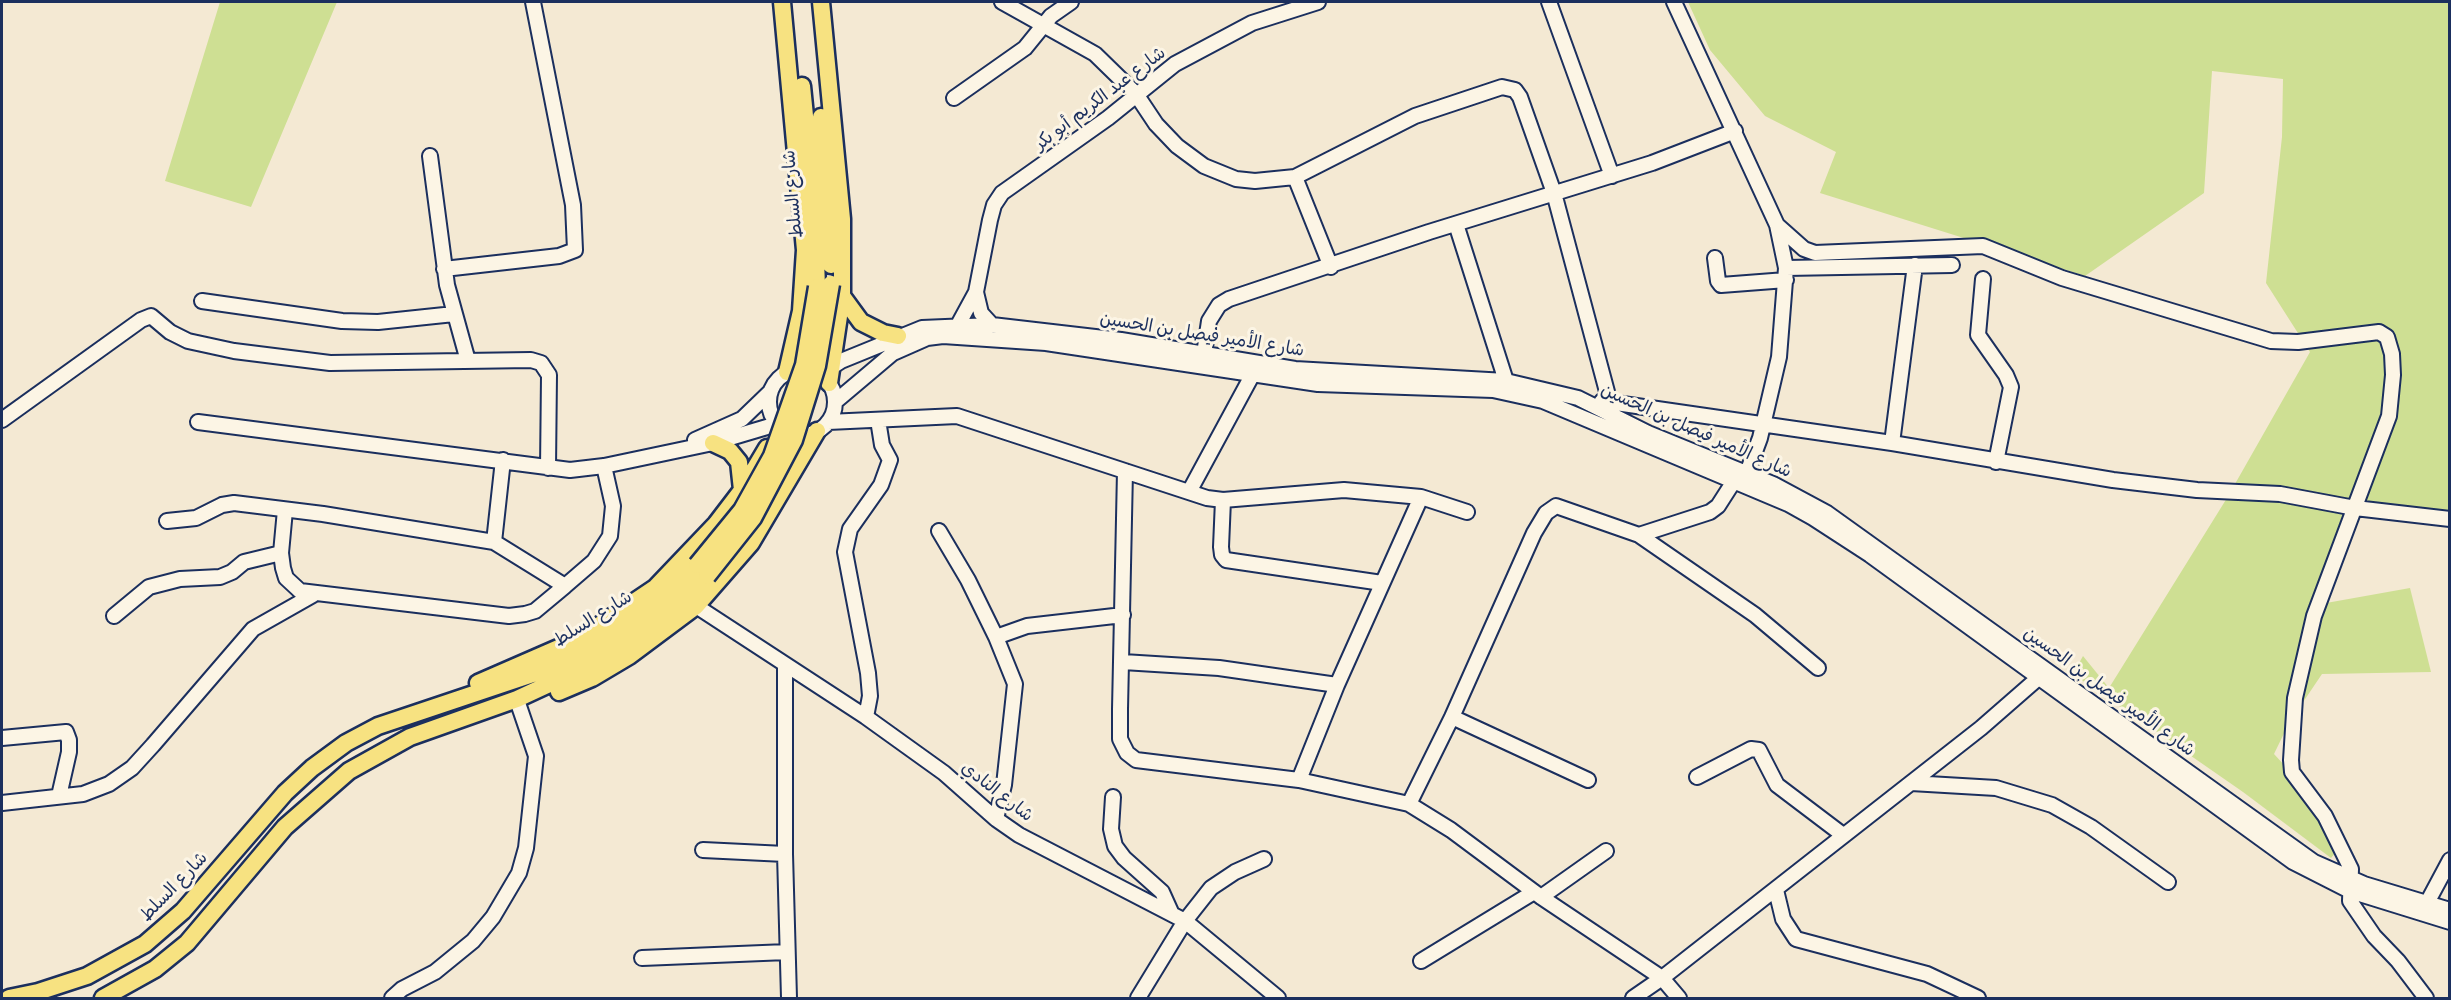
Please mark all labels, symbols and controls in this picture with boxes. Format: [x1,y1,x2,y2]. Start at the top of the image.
street label: شارع عبد الكريم أبو بكر [1030,42,1170,156]
street label: شارع السلط [778,149,808,239]
street label: شارع الأمير فيصل بن الحسين [1098,308,1306,362]
street label: شارع الأمير فيصل بن الحسين [1597,379,1795,483]
street label: شارع السلط [550,586,636,652]
street label: شارع الأمير فيصل بن الحسين [2019,623,2199,761]
street label: شارع النادي [957,757,1037,827]
street label: شارع السلط [136,848,212,926]

